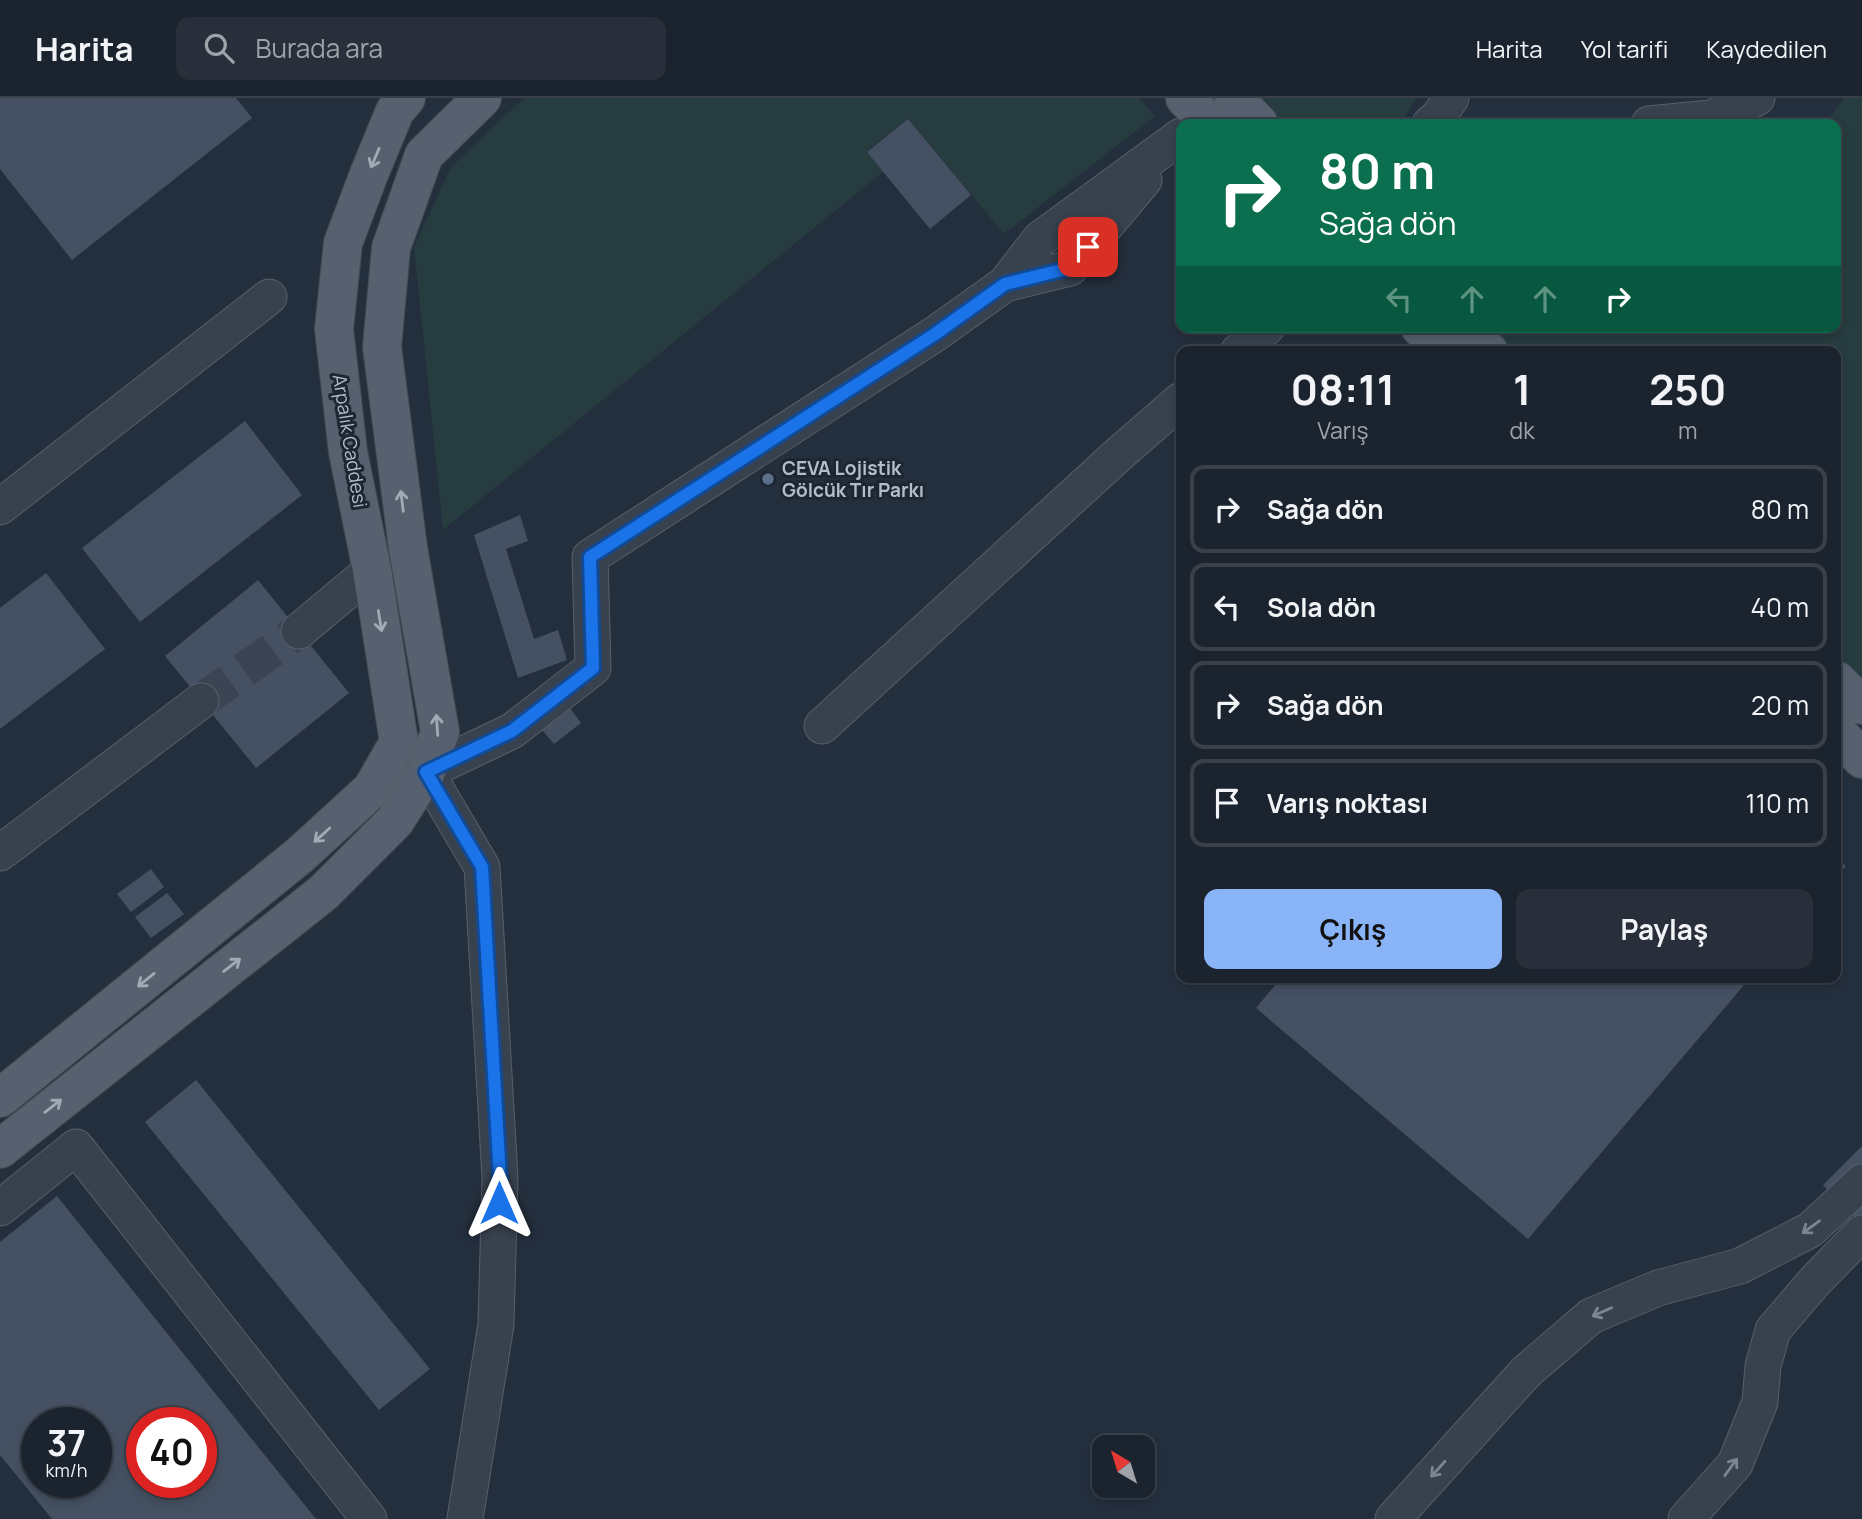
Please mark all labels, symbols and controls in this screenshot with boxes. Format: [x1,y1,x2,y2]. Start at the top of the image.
search box [176,17,666,80]
text: Harita [35,26,134,71]
icon: search [200,29,238,67]
text: Burada ara [256,30,383,66]
text: Harita [1476,32,1543,65]
text: Yol tarifi [1581,32,1668,65]
text: Kaydedilen [1706,32,1827,65]
text: 80 m [1319,137,1435,204]
one-way arrow [368,147,381,169]
icon: right [1204,147,1295,238]
text: Sağa dön [1319,201,1457,245]
pin [1058,217,1118,277]
icon: arrive [1069,228,1107,266]
icon: left [1380,280,1418,318]
icon: ahead [1453,280,1491,318]
icon: ahead [1526,280,1564,318]
icon: right [1599,280,1637,318]
text: 08:11 [1291,360,1395,418]
text: 1 [1513,360,1531,418]
text: 250 [1649,360,1726,418]
street label: Arpalık Caddesi [327,372,373,510]
text: Varış [1317,414,1368,446]
text: dk [1510,414,1535,446]
text: m [1678,414,1698,446]
place label: CEVA Lojistik Gölcük Tır Parkı [782,455,924,503]
marker: CEVA Lojistik Gölcük Tır Parkı [760,471,776,487]
one-way arrow [396,490,409,512]
icon: right [1208,490,1246,528]
text: Sağa dön [1267,491,1384,527]
text: 80 m [1751,491,1809,527]
icon: left [1208,588,1246,626]
text: Sola dön [1267,589,1376,625]
text: 40 m [1751,589,1809,625]
one-way arrow [374,609,387,632]
icon: right [1208,686,1246,724]
text: Sağa dön [1267,687,1384,723]
text: 20 m [1751,687,1809,723]
one-way arrow [431,714,444,737]
icon: arrive [1208,784,1246,822]
text: Varış noktası [1267,785,1428,821]
text: 110 m [1746,785,1809,821]
one-way arrow [313,827,331,843]
button: Çıkış [1204,889,1502,969]
button: Paylaş [1516,889,1813,969]
one-way arrow [222,957,240,973]
one-way arrow [138,972,156,987]
one-way arrow [44,1099,62,1114]
position arrow [462,1166,536,1240]
one-way arrow [1802,1220,1821,1235]
one-way arrow [1591,1306,1613,1319]
speed limit sign: 40 [126,1407,217,1498]
text: 37 [47,1419,86,1467]
north arrow [1092,1435,1155,1498]
map controls [1092,1435,1155,1498]
text: km/h [46,1458,87,1482]
one-way arrow [1724,1458,1738,1477]
one-way arrow [1430,1460,1447,1477]

